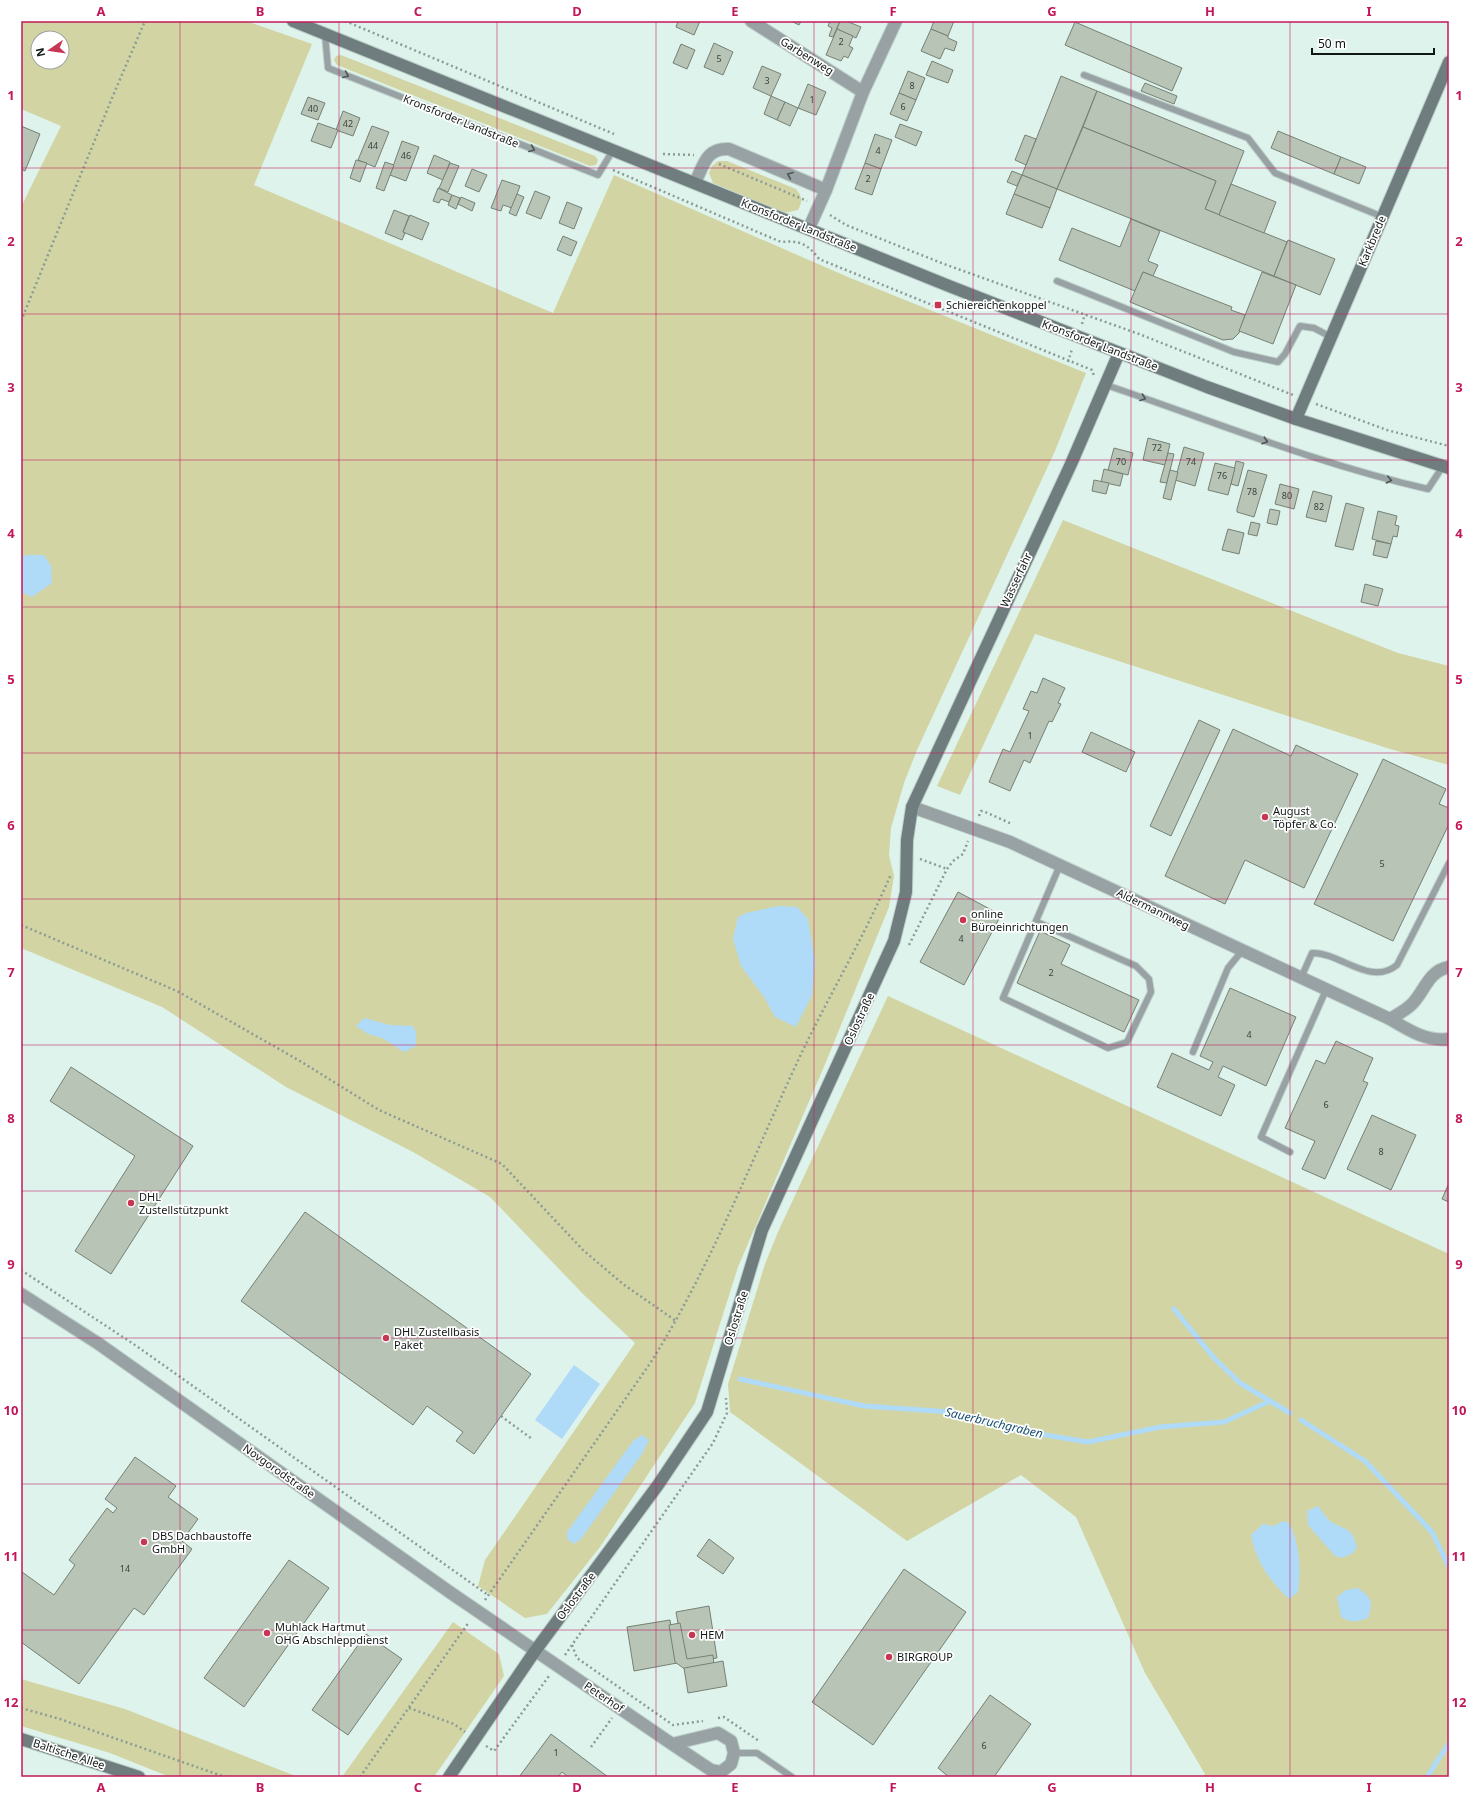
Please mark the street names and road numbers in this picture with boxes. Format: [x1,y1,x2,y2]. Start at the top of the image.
street label: Garbenweg [778,33,837,78]
street label: Kronsforder Landstraße [401,90,521,151]
street label: Kronsforder Landstraße [739,194,859,255]
street label: Karkbrede [1354,213,1389,268]
street label: Kronsforder Landstraße [1040,315,1160,374]
street label: Wasserfahr [996,550,1035,610]
street label: Aldermannweg [1114,884,1192,933]
street label: Oslostraße [840,990,877,1047]
street label: Oslostraße [720,1289,751,1347]
street label: Novgorodstraße [240,1440,318,1501]
street label: Oslostraße [553,1569,599,1623]
street label: Peterhof [582,1678,628,1716]
street label: Baltische Allee [31,1735,107,1772]

